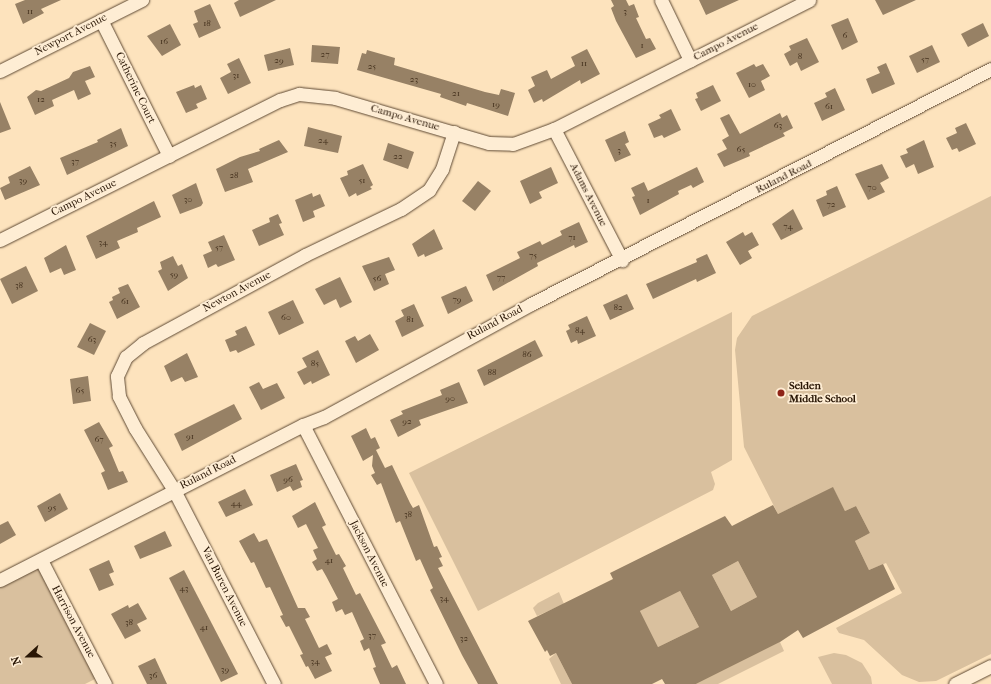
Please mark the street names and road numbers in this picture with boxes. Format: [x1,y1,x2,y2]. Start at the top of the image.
street label: Newport Avenue [33,11,109,59]
street label: Campo Avenue [691,20,761,64]
street label: Catherine Court [112,50,158,126]
street label: Campo Avenue [369,102,441,134]
street label: Ruland Road [754,157,814,197]
street label: Adams Avenue [566,161,610,229]
street label: Campo Avenue [49,176,119,220]
street label: Newton Avenue [201,268,273,316]
street label: Ruland Road [465,303,525,343]
street label: Ruland Road [178,453,238,493]
street label: Jackson Avenue [346,518,392,590]
street label: Van Buren Avenue [198,545,250,629]
street label: Harrison Avenue [48,583,98,661]

